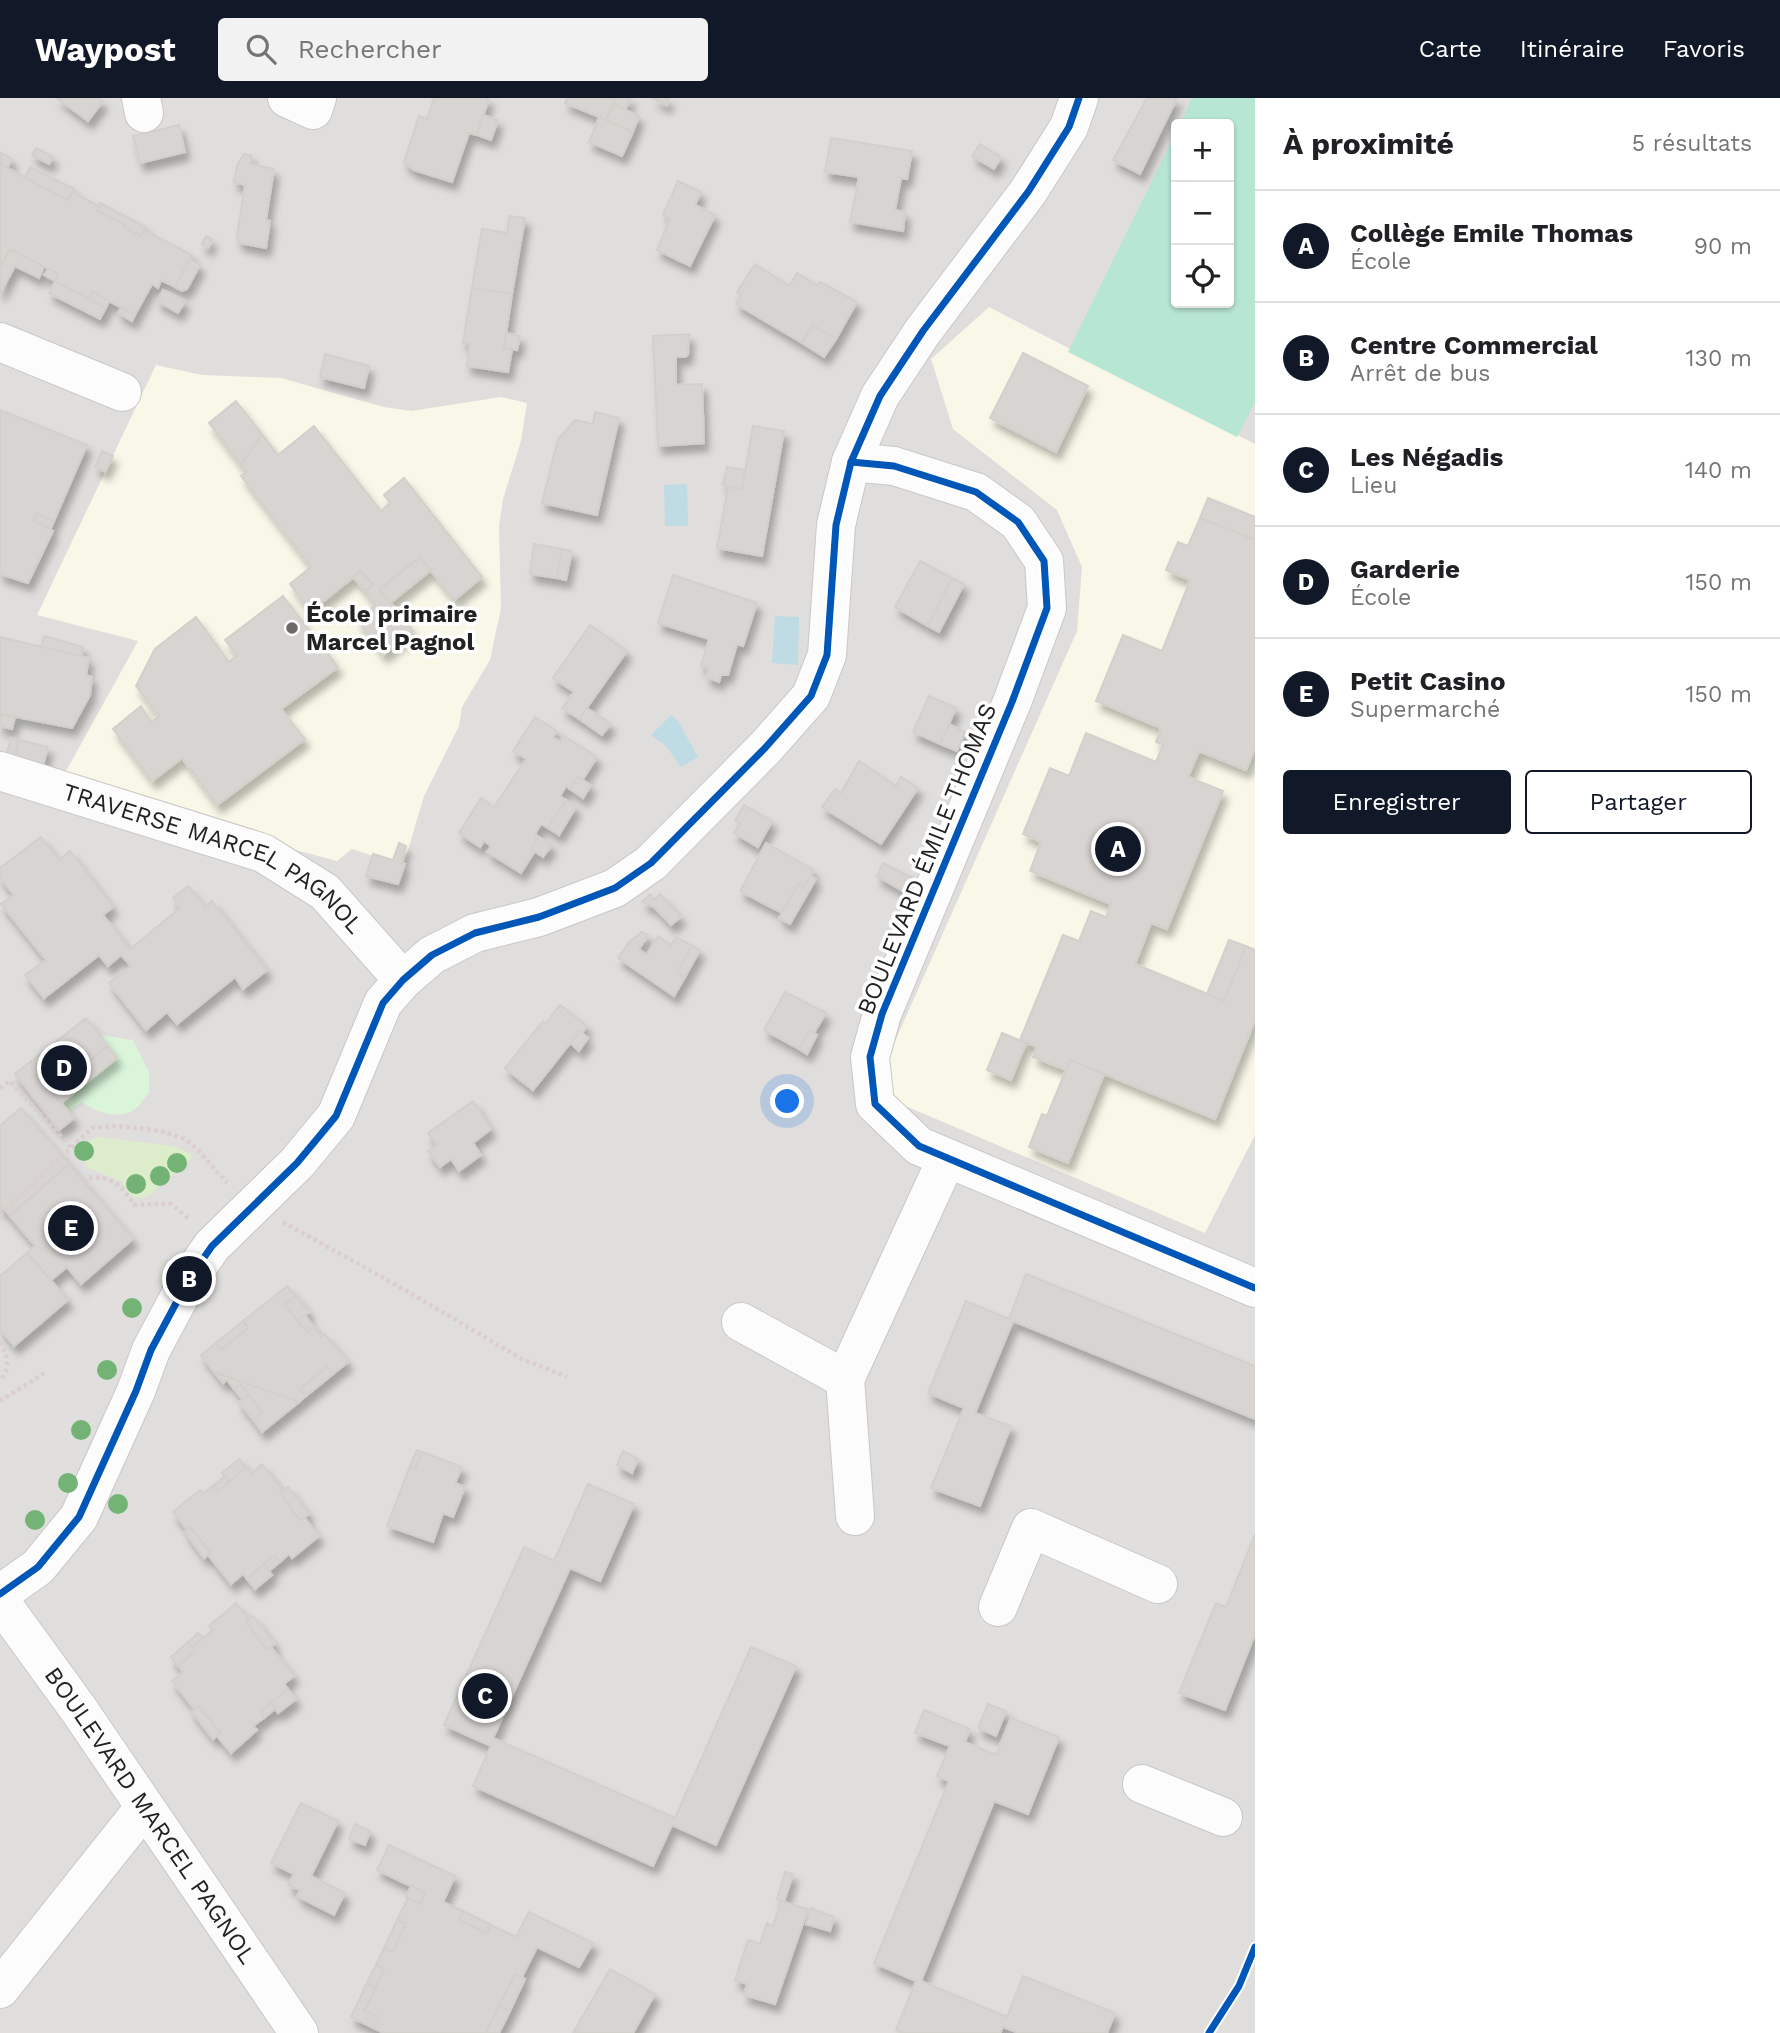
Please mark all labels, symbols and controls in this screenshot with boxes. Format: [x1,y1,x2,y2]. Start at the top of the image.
search box [218,18,708,81]
text: Waypost [35,30,176,69]
icon: search [242,30,280,68]
text: Rechercher [298,34,442,64]
text: Carte [1419,35,1482,63]
text: Itinéraire [1520,35,1625,63]
text: Favoris [1663,35,1745,63]
map controls [1171,119,1234,308]
button: + [1171,119,1234,182]
text: À proximité [1283,126,1454,161]
text: 5 résultats [1632,130,1752,157]
button: − [1171,182,1234,245]
text: Collège Emile Thomas [1350,218,1633,248]
text: A [1298,233,1314,260]
text: 90 m [1694,233,1752,260]
button: locate [1171,245,1234,308]
text: École [1350,248,1411,275]
text: Centre Commercial [1350,330,1598,360]
text: B [1298,345,1314,372]
text: 130 m [1686,345,1752,372]
text: Arrêt de bus [1350,360,1490,387]
text: Les Négadis [1350,442,1503,472]
text: C [1298,457,1314,484]
text: 140 m [1685,457,1752,484]
text: Lieu [1350,472,1397,499]
text: Garderie [1350,554,1460,584]
text: D [1298,569,1314,596]
text: 150 m [1686,569,1752,596]
text: École [1350,584,1411,611]
place label: École primaire Marcel Pagnol [306,600,478,656]
marker: École primaire Marcel Pagnol [284,620,300,636]
text: Petit Casino [1350,666,1505,696]
text: E [1299,681,1313,708]
text: 150 m [1686,681,1752,708]
text: Supermarché [1350,696,1500,723]
street label: BOULEVARD ÉMILE THOMAS [852,699,1002,1019]
button: Enregistrer [1283,770,1511,834]
button: Partager [1525,770,1752,834]
street label: TRAVERSE MARCEL PAGNOL [60,777,369,939]
pin: A [1095,823,1141,875]
pin: D [41,1042,87,1094]
your location [770,1084,804,1118]
pin: E [48,1202,94,1254]
pin: B [166,1253,212,1305]
street label: BOULEVARD MARCEL PAGNOL [39,1662,262,1969]
pin: C [462,1670,508,1722]

